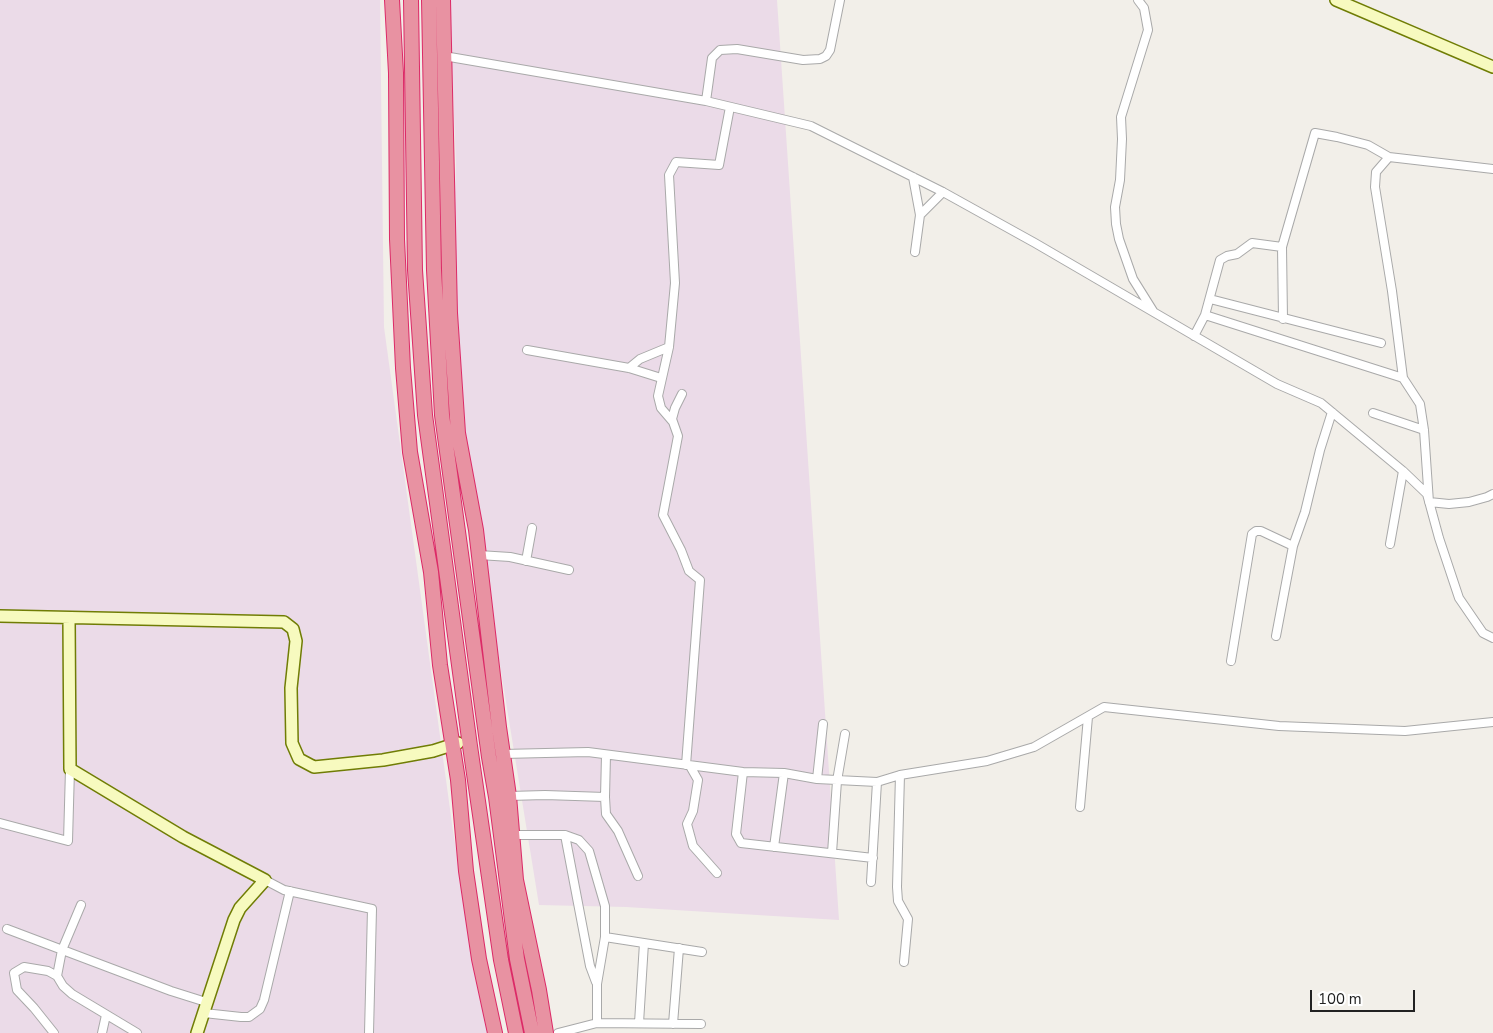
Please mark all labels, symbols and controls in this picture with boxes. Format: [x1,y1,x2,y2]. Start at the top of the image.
scale bar [1313,980,1418,1012]
text: 100 m [1318,989,1362,1009]

